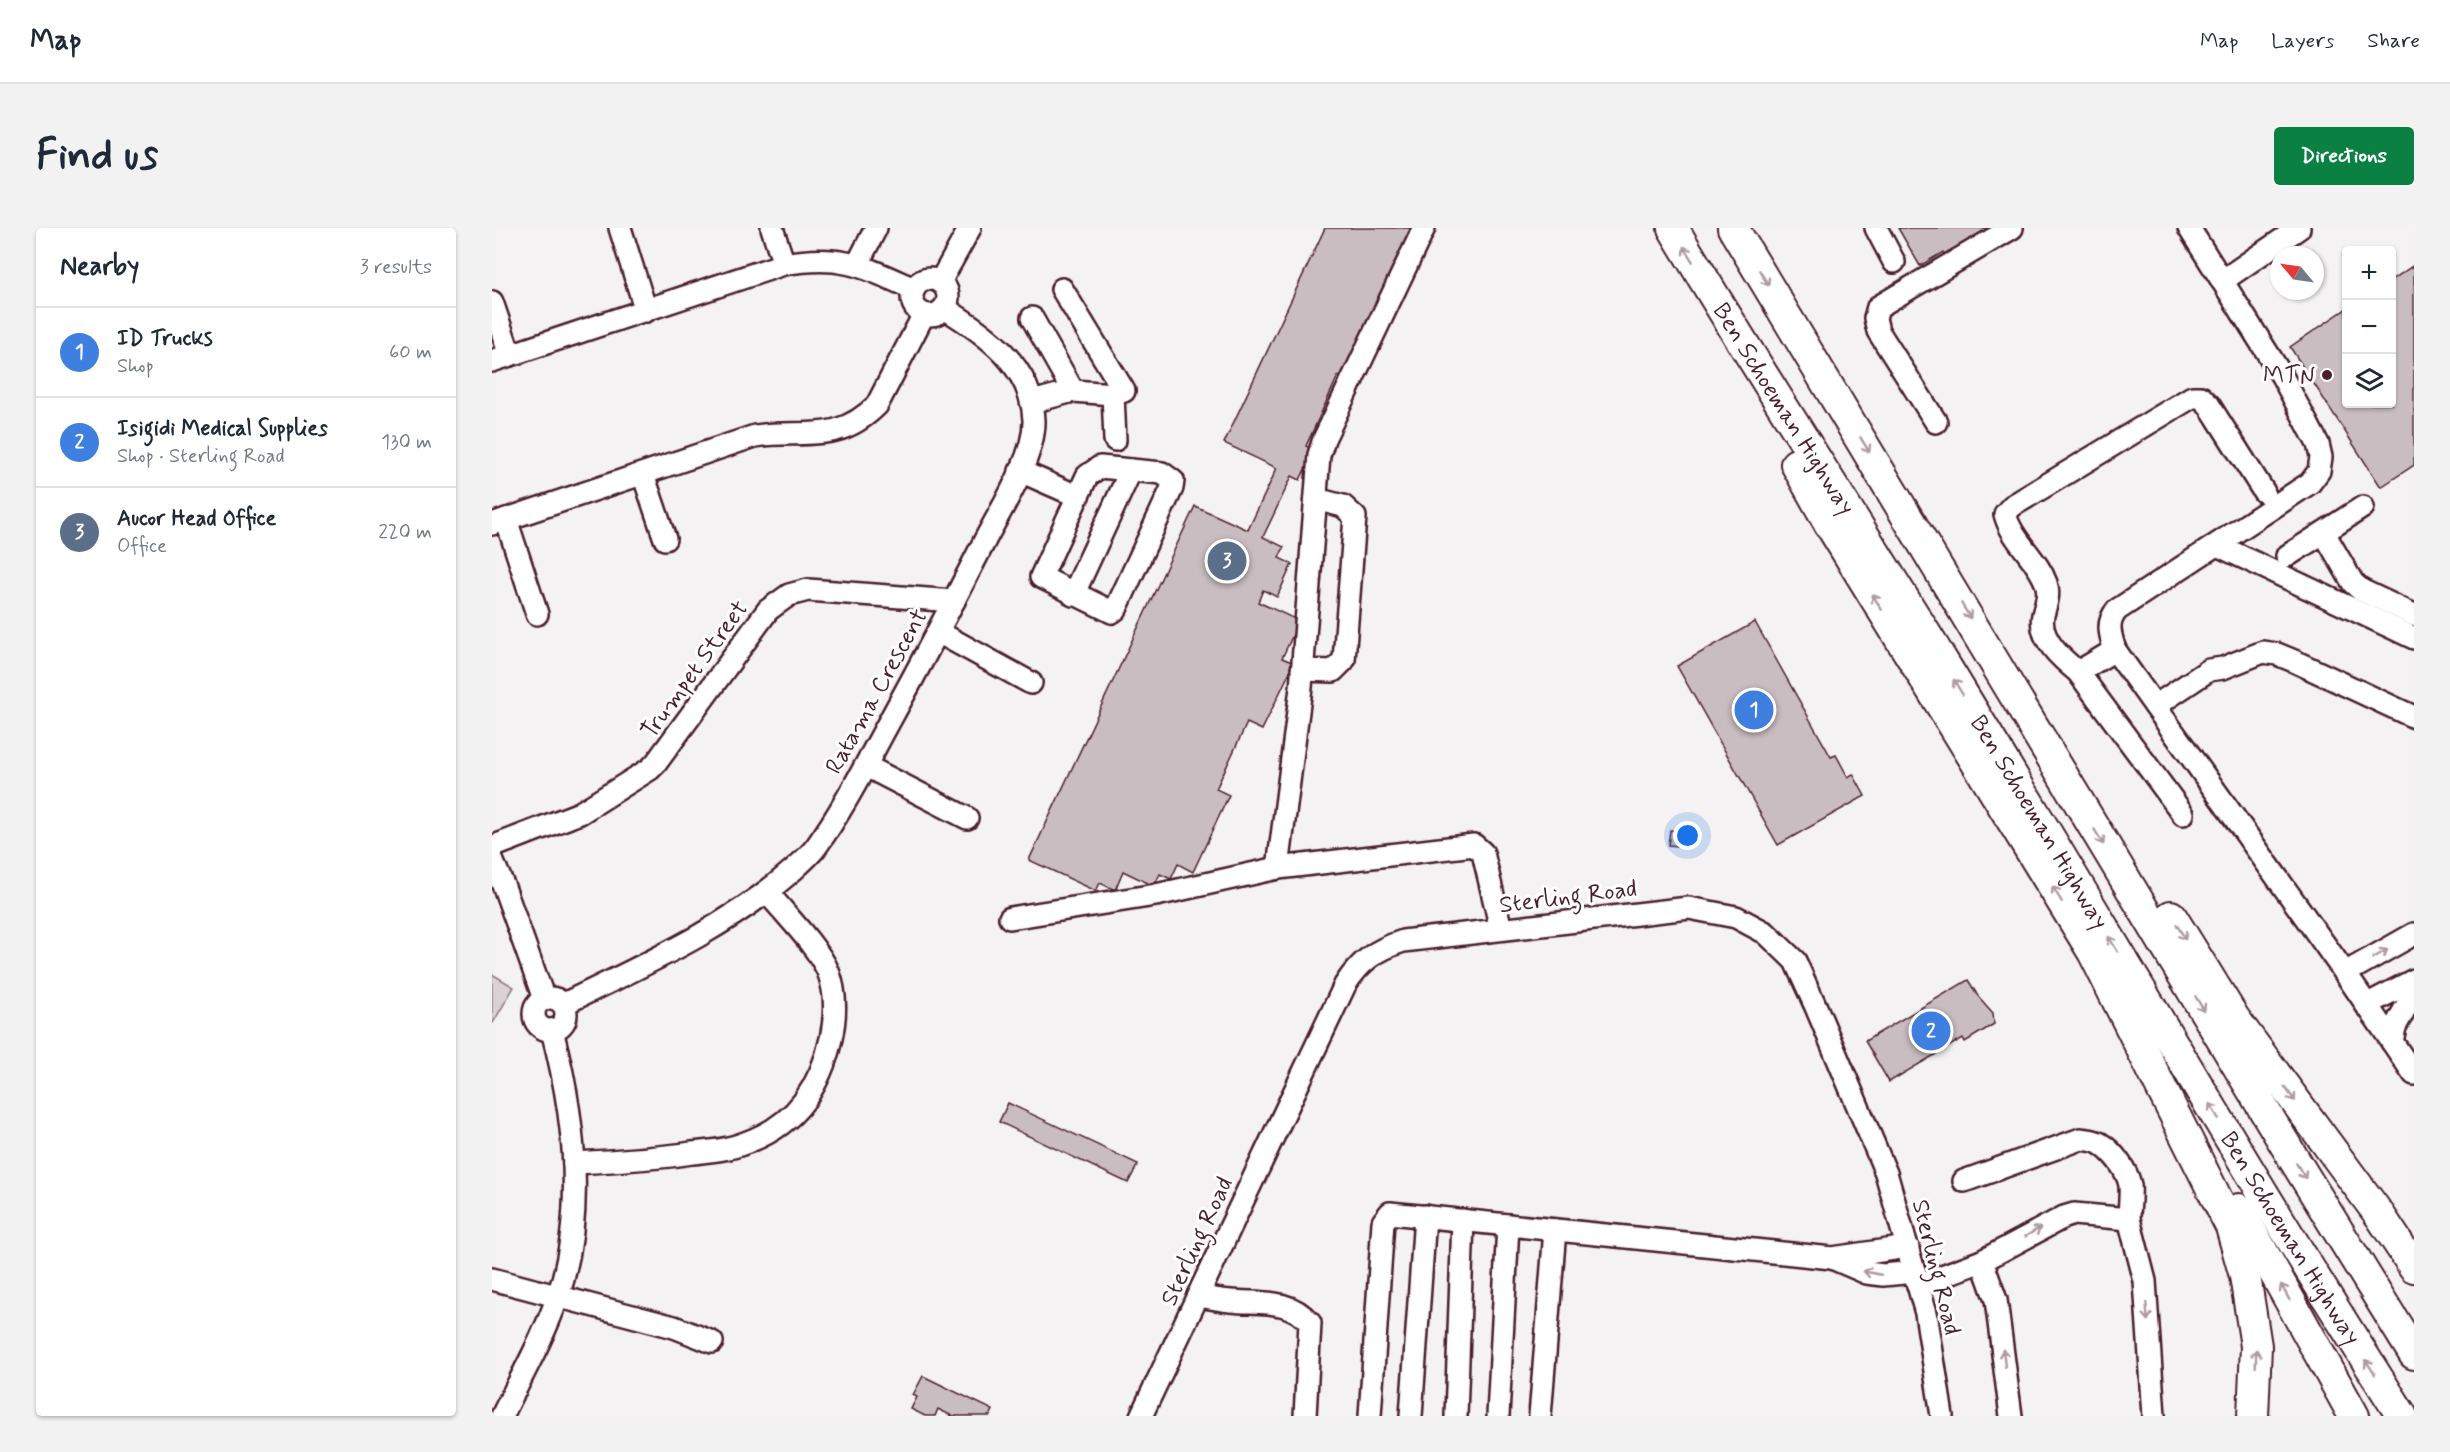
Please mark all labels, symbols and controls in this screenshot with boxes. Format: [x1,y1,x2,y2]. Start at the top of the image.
text: Map [30,23,81,60]
text: Map [2200,27,2238,55]
text: Layers [2271,27,2334,55]
text: Share [2367,27,2420,55]
button: Directions [2274,127,2414,185]
text: Find us [36,129,158,184]
one-way arrow [1682,246,1694,263]
north arrow [2270,246,2324,300]
map controls [2342,246,2396,408]
button: + [2342,246,2396,300]
text: Nearby [60,250,139,284]
text: 3 results [360,254,432,281]
one-way arrow [1758,269,1770,286]
street label: Ben Schoeman Highway [1705,298,1861,521]
button: − [2342,300,2396,354]
text: ID Trucks [117,325,213,353]
text: 1 [75,339,84,366]
text: 60 m [389,339,432,366]
text: Shop [117,353,154,380]
button: layers [2342,354,2396,408]
place label: MTN [2263,361,2316,392]
marker: MTN [2320,368,2334,382]
text: Isigidi Medical Supplies [117,415,328,443]
text: 2 [75,429,84,456]
text: 130 m [381,429,432,456]
one-way arrow [1859,436,1871,453]
text: Shop · Sterling Road [117,443,285,470]
text: Aucor Head Office [117,505,276,533]
text: 3 [75,519,84,546]
text: 220 m [378,519,432,546]
text: Office [117,533,167,560]
pin: 3 [1208,538,1246,584]
one-way arrow [1870,593,1883,610]
street label: Trumpet Street [635,595,756,745]
one-way arrow [1959,603,1972,620]
street label: Ratama Crescent [819,604,936,780]
one-way arrow [1952,679,1964,696]
pin: 1 [1734,688,1774,732]
street label: Ben Schoeman Highway [1962,710,2115,935]
your location [1673,821,1702,850]
one-way arrow [2094,828,2106,845]
street label: Sterling Road [1498,874,1639,924]
one-way arrow [2050,886,2062,903]
one-way arrow [2176,923,2188,940]
one-way arrow [2106,936,2118,953]
one-way arrow [2371,948,2388,960]
one-way arrow [2194,995,2206,1012]
pin: 2 [1912,1008,1950,1054]
one-way arrow [2283,1086,2296,1102]
one-way arrow [2208,1103,2220,1120]
street label: Ben Schoeman Highway [2212,1126,2367,1351]
one-way arrow [2295,1162,2307,1179]
street label: Sterling Road [1154,1172,1243,1312]
street label: Sterling Road [1901,1196,1967,1339]
one-way arrow [2024,1226,2041,1238]
one-way arrow [1863,1267,1882,1278]
one-way arrow [2279,1283,2290,1301]
one-way arrow [2142,1302,2153,1322]
one-way arrow [2250,1348,2262,1368]
one-way arrow [1998,1349,2009,1368]
one-way arrow [2364,1359,2376,1376]

